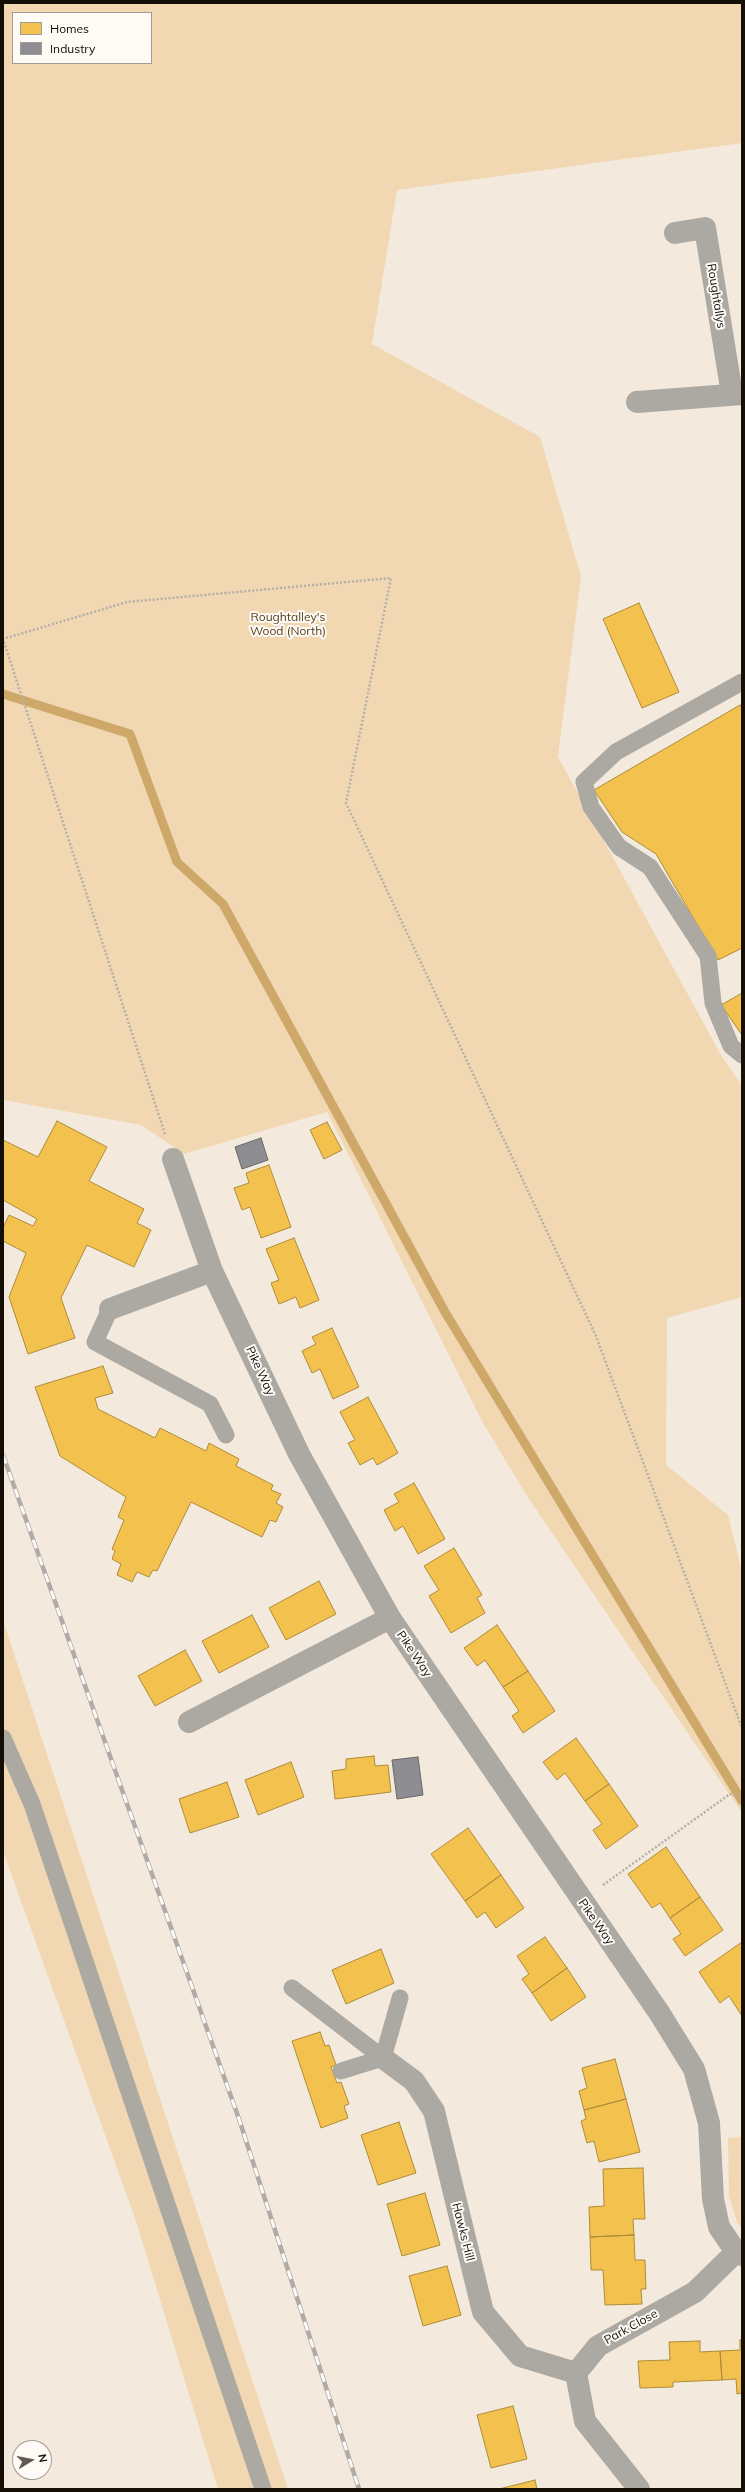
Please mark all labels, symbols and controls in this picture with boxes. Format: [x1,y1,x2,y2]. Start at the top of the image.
legend [12,12,152,64]
text: Homes [50,21,89,36]
text: Industry [50,41,95,56]
street label: Roughtallys [704,263,728,329]
park label: Roughtalley's Wood (North) [250,610,326,638]
street label: Pike Way [242,1344,278,1398]
street label: Pike Way [393,1628,435,1680]
street label: Pike Way [575,1896,617,1948]
street label: Hawks Hill [449,2201,477,2263]
street label: Park Close [602,2306,660,2348]
north arrow [12,2440,52,2480]
text: N [35,2453,50,2463]

